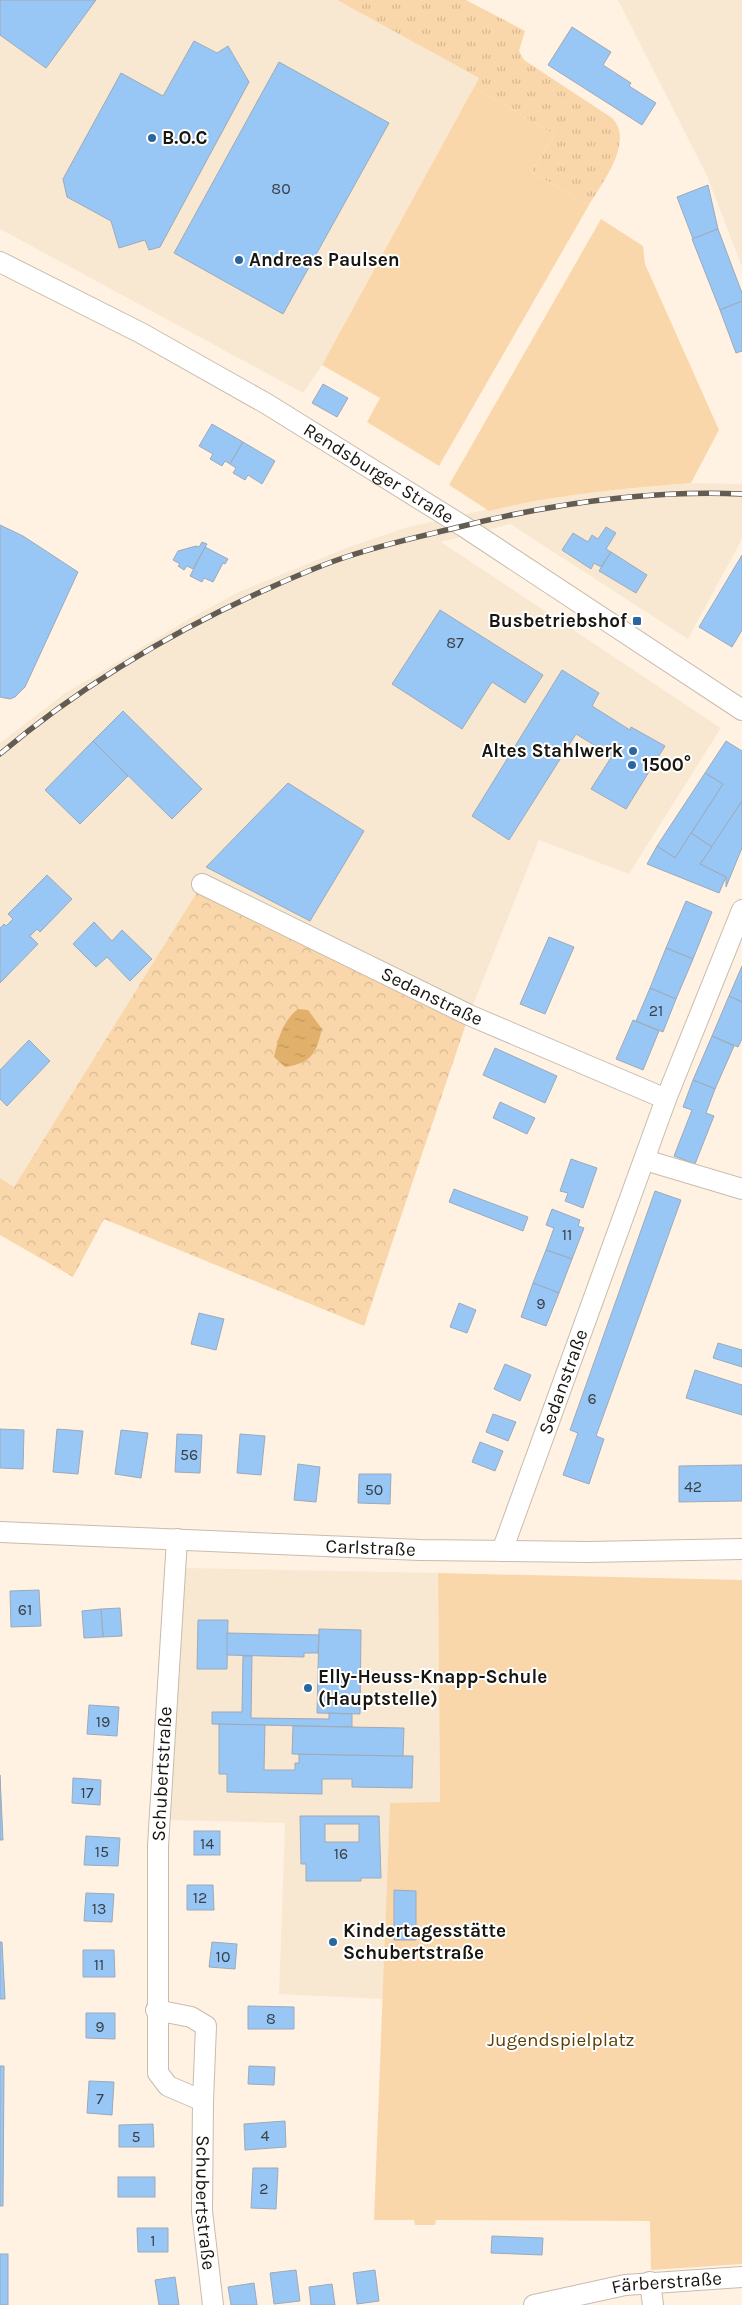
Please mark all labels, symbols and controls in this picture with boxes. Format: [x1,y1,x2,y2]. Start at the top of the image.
place label: B.O.C [162,127,208,149]
marker: B.O.C [146,132,158,144]
house number: 80 [271,179,291,198]
place label: Andreas Paulsen [249,249,400,271]
marker: Andreas Paulsen [233,254,245,266]
street label: Rendsburger Straße [299,418,458,528]
place label: Busbetriebshof [488,610,628,632]
marker: Busbetriebshof [631,615,643,627]
house number: 87 [446,633,464,652]
place label: Altes Stahlwerk [481,740,623,762]
marker: Altes Stahlwerk [627,745,639,757]
place label: 1500° [642,754,691,776]
marker: 1500° [626,759,638,771]
street label: Sedanstraße [377,963,486,1031]
house number: 21 [649,1001,663,1020]
house number: 11 [562,1225,572,1244]
house number: 9 [536,1294,546,1313]
street label: Sedanstraße [534,1326,593,1437]
house number: 6 [587,1389,597,1408]
house number: 56 [180,1445,198,1464]
house number: 42 [684,1477,702,1496]
house number: 50 [365,1480,383,1499]
street label: Carlstraße [325,1535,416,1561]
house number: 61 [18,1600,32,1619]
place label: Elly-Heuss-Knapp-Schule (Hauptstelle) [318,1666,547,1710]
marker: Elly-Heuss-Knapp-Schule (Hauptstelle) [302,1682,314,1694]
street label: Schubertstraße [147,1706,177,1842]
house number: 19 [96,1712,110,1731]
house number: 17 [81,1783,94,1802]
house number: 14 [200,1834,214,1853]
house number: 15 [95,1842,109,1861]
house number: 16 [334,1844,348,1863]
house number: 12 [193,1888,207,1907]
house number: 13 [92,1899,106,1918]
place label: Kindertagesstätte Schubertstraße [343,1920,506,1964]
marker: Kindertagesstätte Schubertstraße [327,1936,339,1948]
house number: 10 [216,1947,230,1966]
house number: 11 [94,1955,104,1974]
house number: 8 [266,2009,276,2028]
house number: 9 [95,2017,105,2036]
park label: Jugendspielplatz [487,2029,635,2051]
house number: 7 [96,2089,104,2108]
house number: 4 [261,2126,270,2145]
house number: 5 [131,2127,141,2146]
street label: Schubertstraße [191,2135,220,2271]
house number: 2 [259,2179,269,2198]
house number: 1 [150,2231,156,2250]
street label: Färberstraße [609,2267,723,2299]

